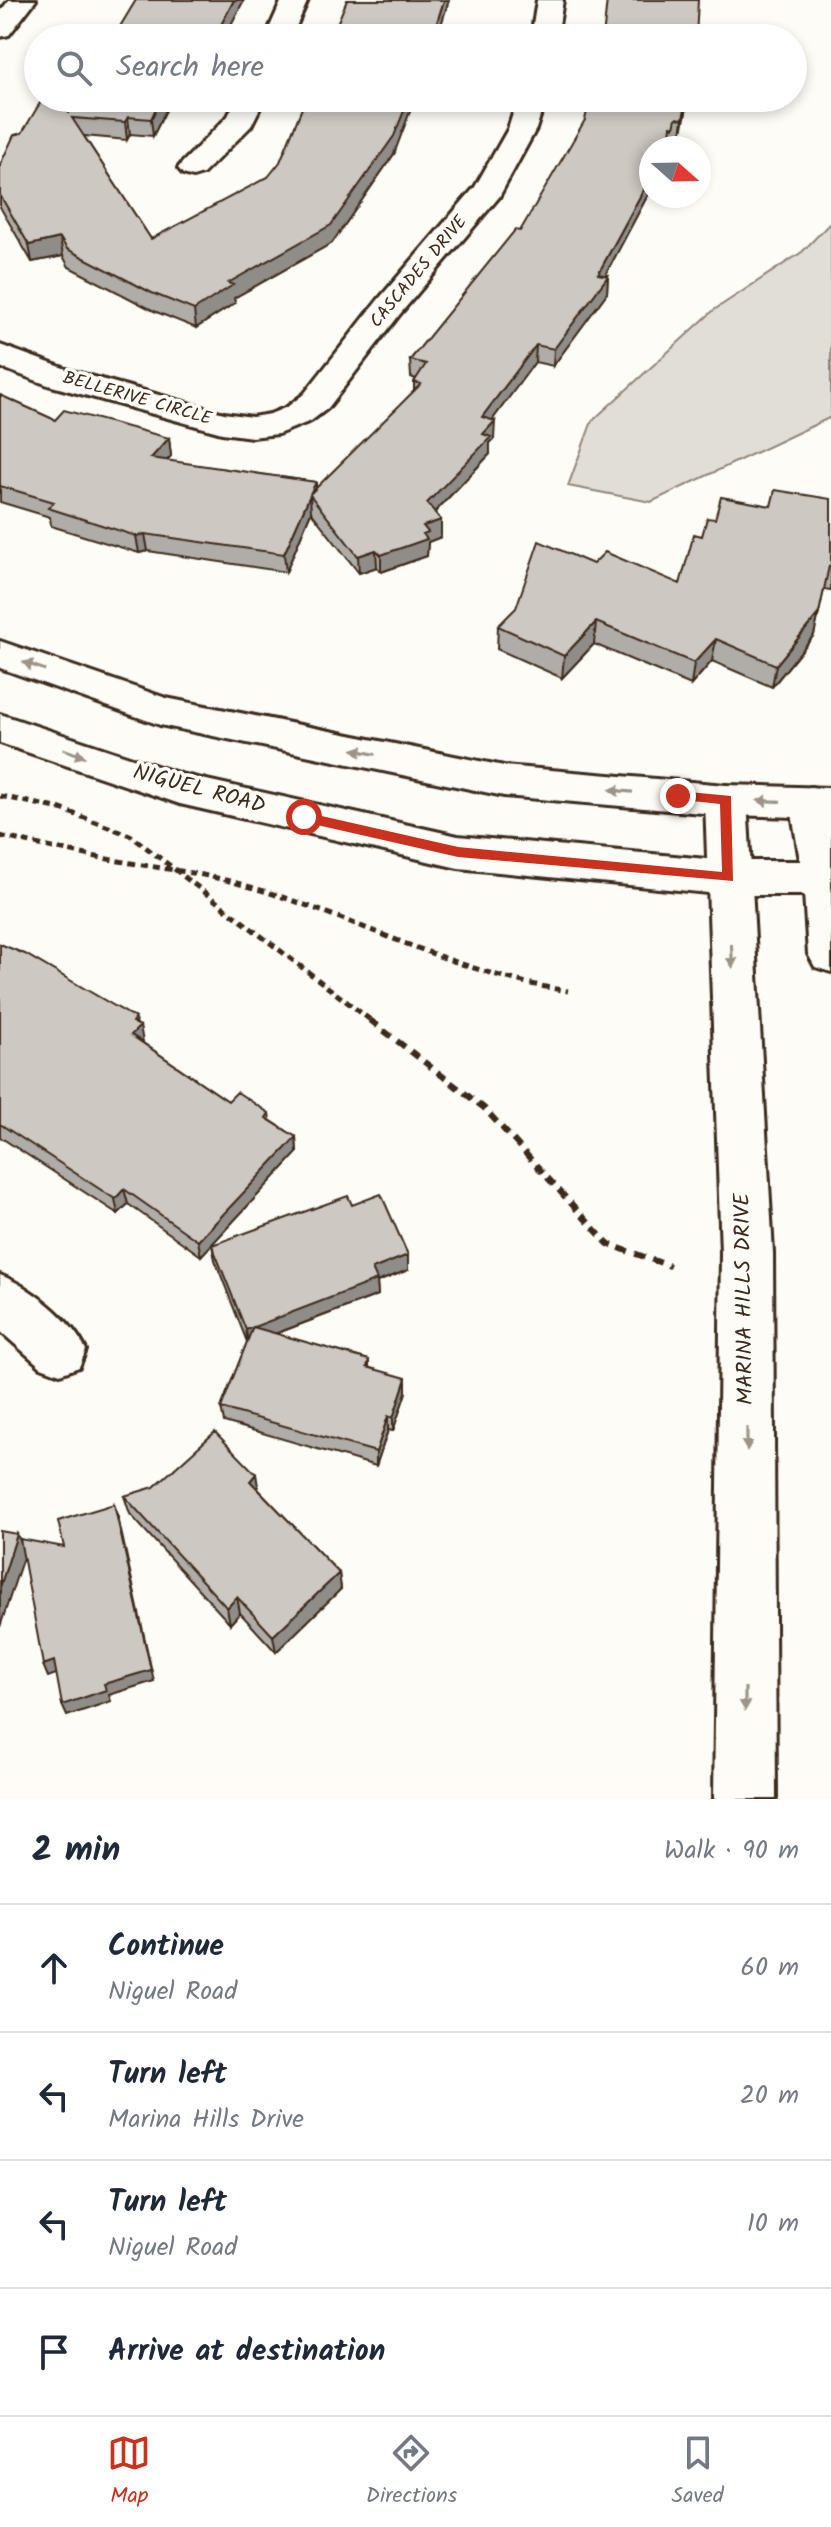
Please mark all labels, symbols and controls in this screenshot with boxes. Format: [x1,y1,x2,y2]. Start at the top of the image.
search box [24,24,807,112]
text: Search here [116,44,264,92]
icon: search [52,46,96,90]
north arrow [639,136,711,208]
street label: CASCADES DRIVE [363,209,475,335]
street label: BELLERIVE CIRCLE [59,364,215,434]
one-way arrow [22,659,46,672]
one-way arrow [351,745,376,758]
one-way arrow [62,748,86,760]
street label: NIGUEL ROAD [129,756,269,824]
route end [660,778,696,814]
one-way arrow [608,784,633,797]
one-way arrow [756,794,781,807]
route start [286,799,322,835]
one-way arrow [726,944,739,969]
street label: MARINA HILLS DRIVE [726,1192,764,1405]
one-way arrow [740,1427,753,1452]
one-way arrow [739,1687,751,1712]
text: 2 min [32,1824,120,1878]
text: Walk · 90 m [664,1830,799,1872]
text: Continue [108,1923,224,1971]
icon: ahead [32,1946,76,1990]
text: 60 m [740,1947,799,1989]
text: Niguel Road [108,1971,237,2013]
text: Turn left [108,2051,227,2099]
icon: left [32,2074,76,2118]
text: 20 m [740,2075,799,2117]
text: Marina Hills Drive [108,2099,304,2141]
text: Turn left [108,2179,227,2227]
icon: left [32,2202,76,2246]
text: 10 m [747,2203,799,2245]
text: Niguel Road [108,2227,237,2269]
text: Arrive at destination [108,2328,385,2376]
icon: arrive [32,2330,76,2374]
tab: Map [107,2431,151,2514]
tab: Directions [366,2431,457,2514]
tab: Saved [672,2431,724,2514]

